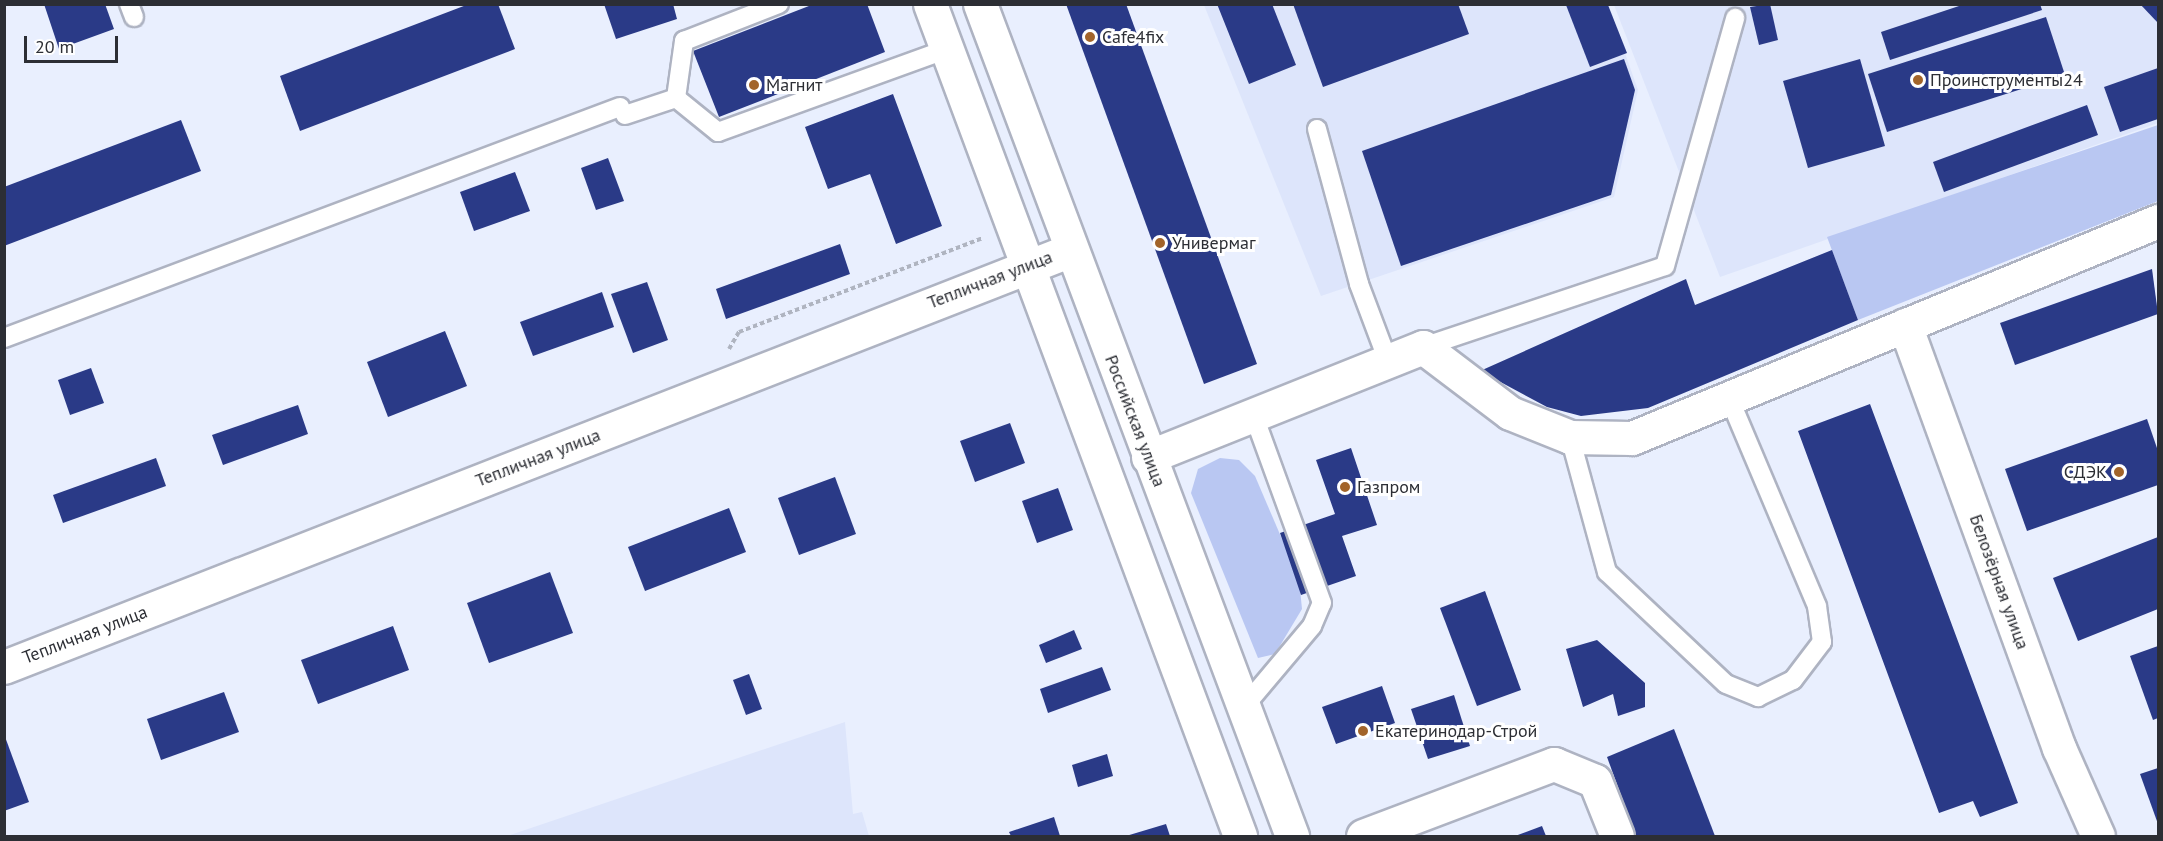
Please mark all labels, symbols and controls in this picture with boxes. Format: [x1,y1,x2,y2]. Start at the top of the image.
scale bar [27,24,122,62]
place label: Cafe4fix [1102,26,1164,48]
marker: Cafe4fix [1083,30,1097,44]
text: 20 m [35,35,74,58]
place label: Проинструменты24 [1930,69,2083,91]
marker: Проинструменты24 [1911,73,1925,87]
place label: Магнит [766,74,823,96]
marker: Магнит [747,78,761,92]
place label: Универмаг [1172,232,1256,254]
marker: Универмаг [1153,236,1167,250]
street label: Тепличная улица [925,246,1055,314]
street label: Российская улица [1100,352,1170,490]
street label: Тепличная улица [473,424,603,492]
place label: СДЭК [2064,461,2107,483]
marker: СДЭК [2112,465,2126,479]
place label: Газпром [1357,476,1420,498]
marker: Газпром [1338,480,1352,494]
street label: Белозёрная улица [1965,512,2033,652]
street label: Тепличная улица [20,601,150,669]
place label: Екатеринодар-Строй [1375,720,1537,742]
marker: Екатеринодар-Строй [1356,724,1370,738]

